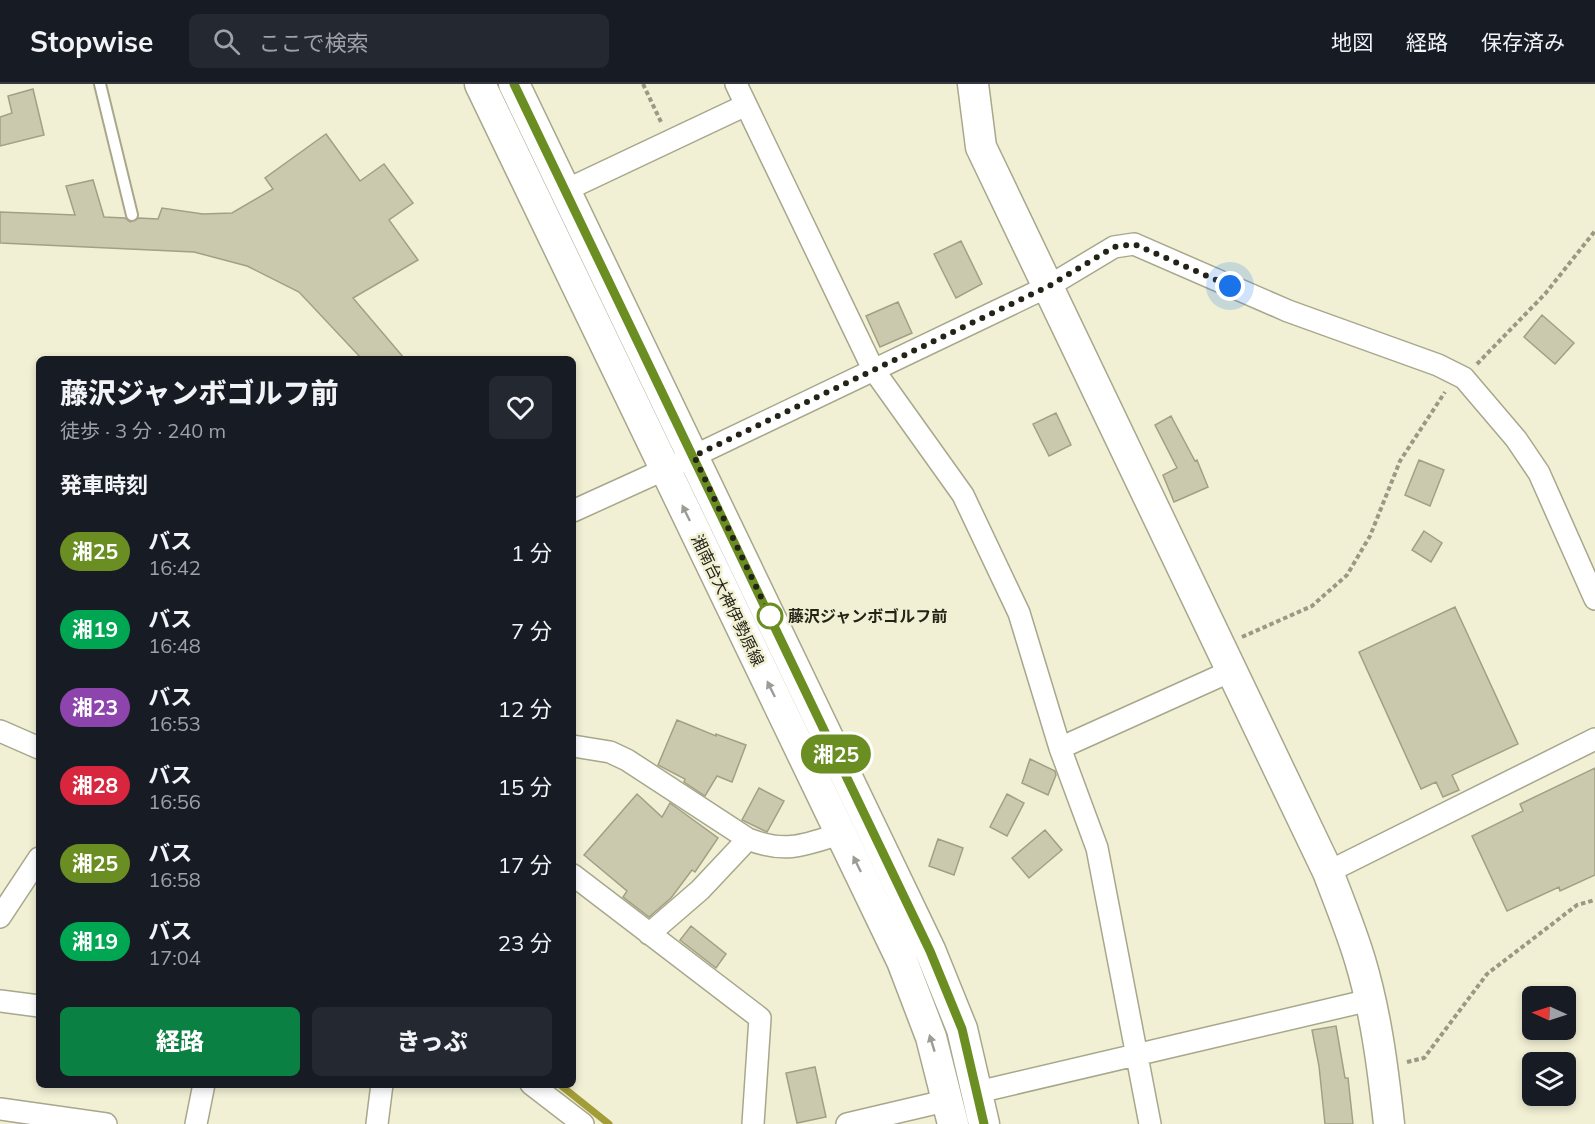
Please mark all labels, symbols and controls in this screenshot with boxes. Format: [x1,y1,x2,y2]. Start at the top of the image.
search box [189,14,609,68]
text: Stopwise [30,24,153,59]
icon: search [210,25,243,58]
text: ここで検索 [258,29,368,57]
text: 地図 [1331,29,1373,55]
text: 経路 [1406,29,1448,55]
text: 保存済み [1481,29,1565,55]
your location [1215,271,1245,301]
text: 藤沢ジャンボゴルフ前 [60,375,339,410]
button: heart [489,376,552,439]
text: 徒歩 · 3 分 · 240 m [60,418,226,443]
text: 発車時刻 [60,471,148,499]
one-way arrow [681,505,691,522]
text: バス [148,527,192,555]
street label: 湘南台大神伊勢原線 [687,531,769,669]
text: 湘25 [72,538,118,564]
text: 1 分 [511,539,552,567]
text: 16:42 [148,555,201,580]
marker: 藤沢ジャンボゴルフ前 [757,603,783,629]
text: バス [148,605,192,633]
place label: 藤沢ジャンボゴルフ前 [788,606,947,626]
text: 湘19 [72,616,118,642]
text: 7 分 [511,617,552,645]
text: 16:48 [148,633,201,658]
one-way arrow [767,680,776,697]
text: バス [148,683,192,711]
text: 湘23 [72,694,118,720]
text: 12 分 [498,695,552,723]
text: 16:53 [148,711,201,736]
line badge: 湘25 [802,734,870,774]
text: 湘25 [813,741,859,767]
text: バス [148,761,192,789]
text: 湘28 [72,772,118,798]
text: 15 分 [498,773,552,801]
text: 16:56 [148,789,201,814]
text: バス [148,839,192,867]
text: 湘25 [72,850,118,876]
text: 17 分 [498,851,552,879]
one-way arrow [852,856,861,873]
text: 16:58 [148,867,201,892]
text: バス [148,917,192,945]
text: 湘19 [72,928,118,954]
text: 23 分 [498,929,552,957]
text: 17:04 [148,945,201,970]
north arrow [1522,986,1576,1040]
map controls [1522,986,1576,1106]
button: 経路 [60,1007,300,1076]
button: きっぷ [312,1007,552,1076]
one-way arrow [927,1034,936,1052]
button: layers [1522,1052,1576,1106]

